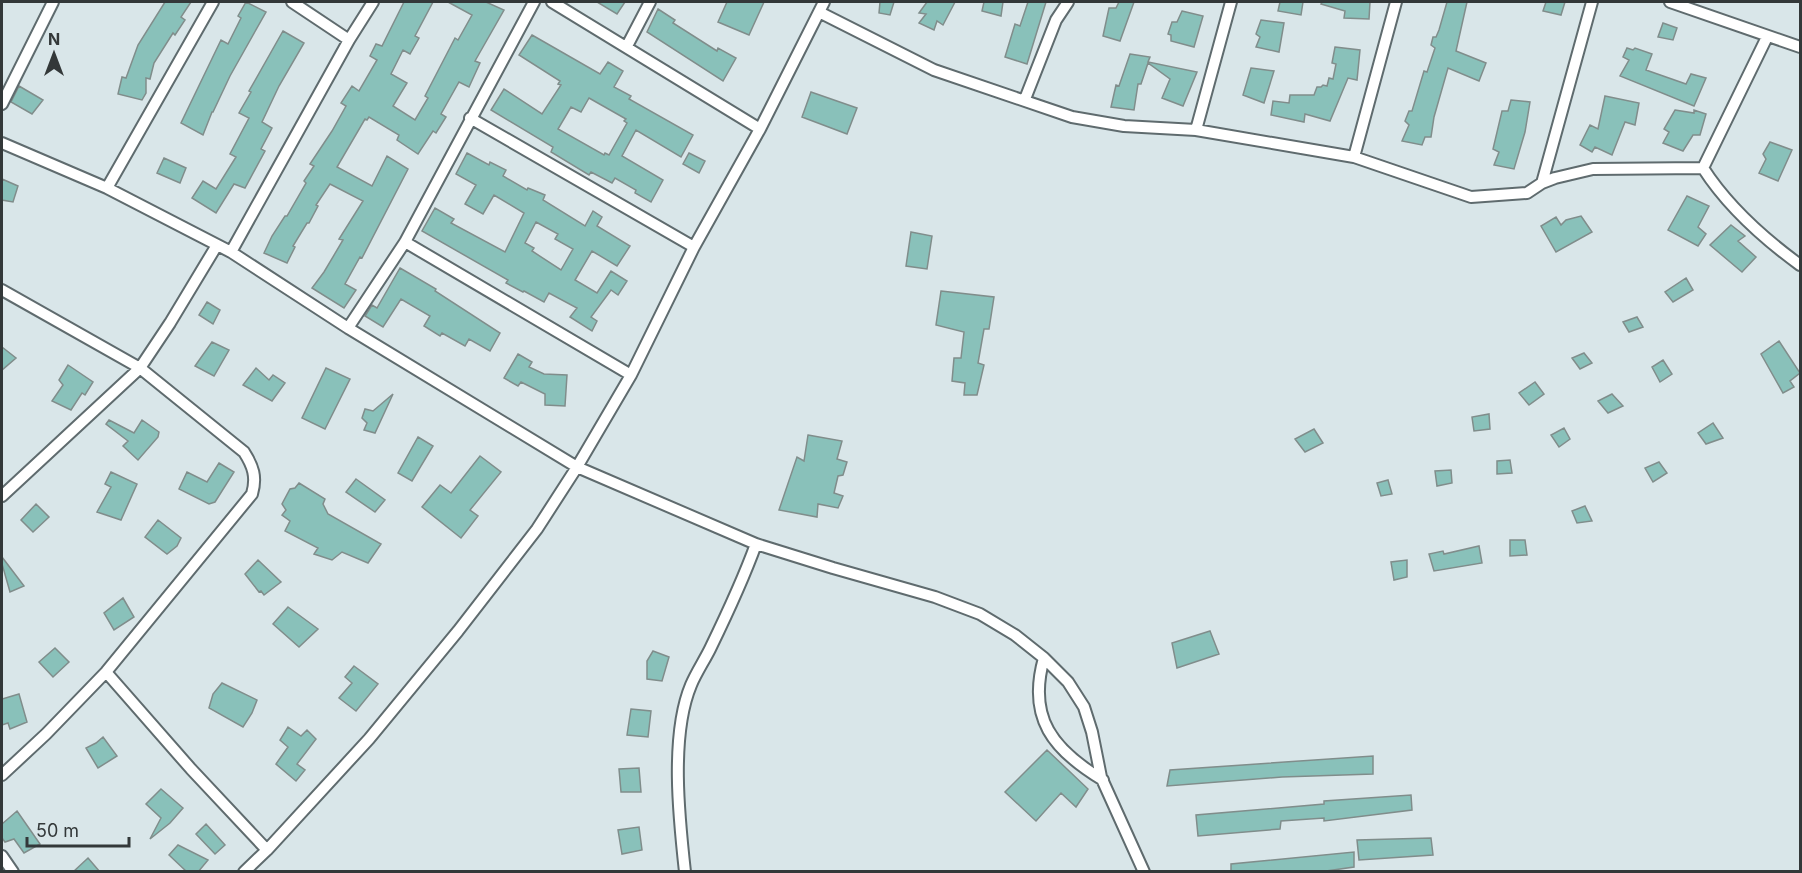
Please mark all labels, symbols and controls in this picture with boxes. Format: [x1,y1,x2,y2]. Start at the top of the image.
north arrow [24,24,84,84]
text: N [48,29,60,49]
scale bar [27,810,129,848]
text: 50 m [36,820,79,841]

